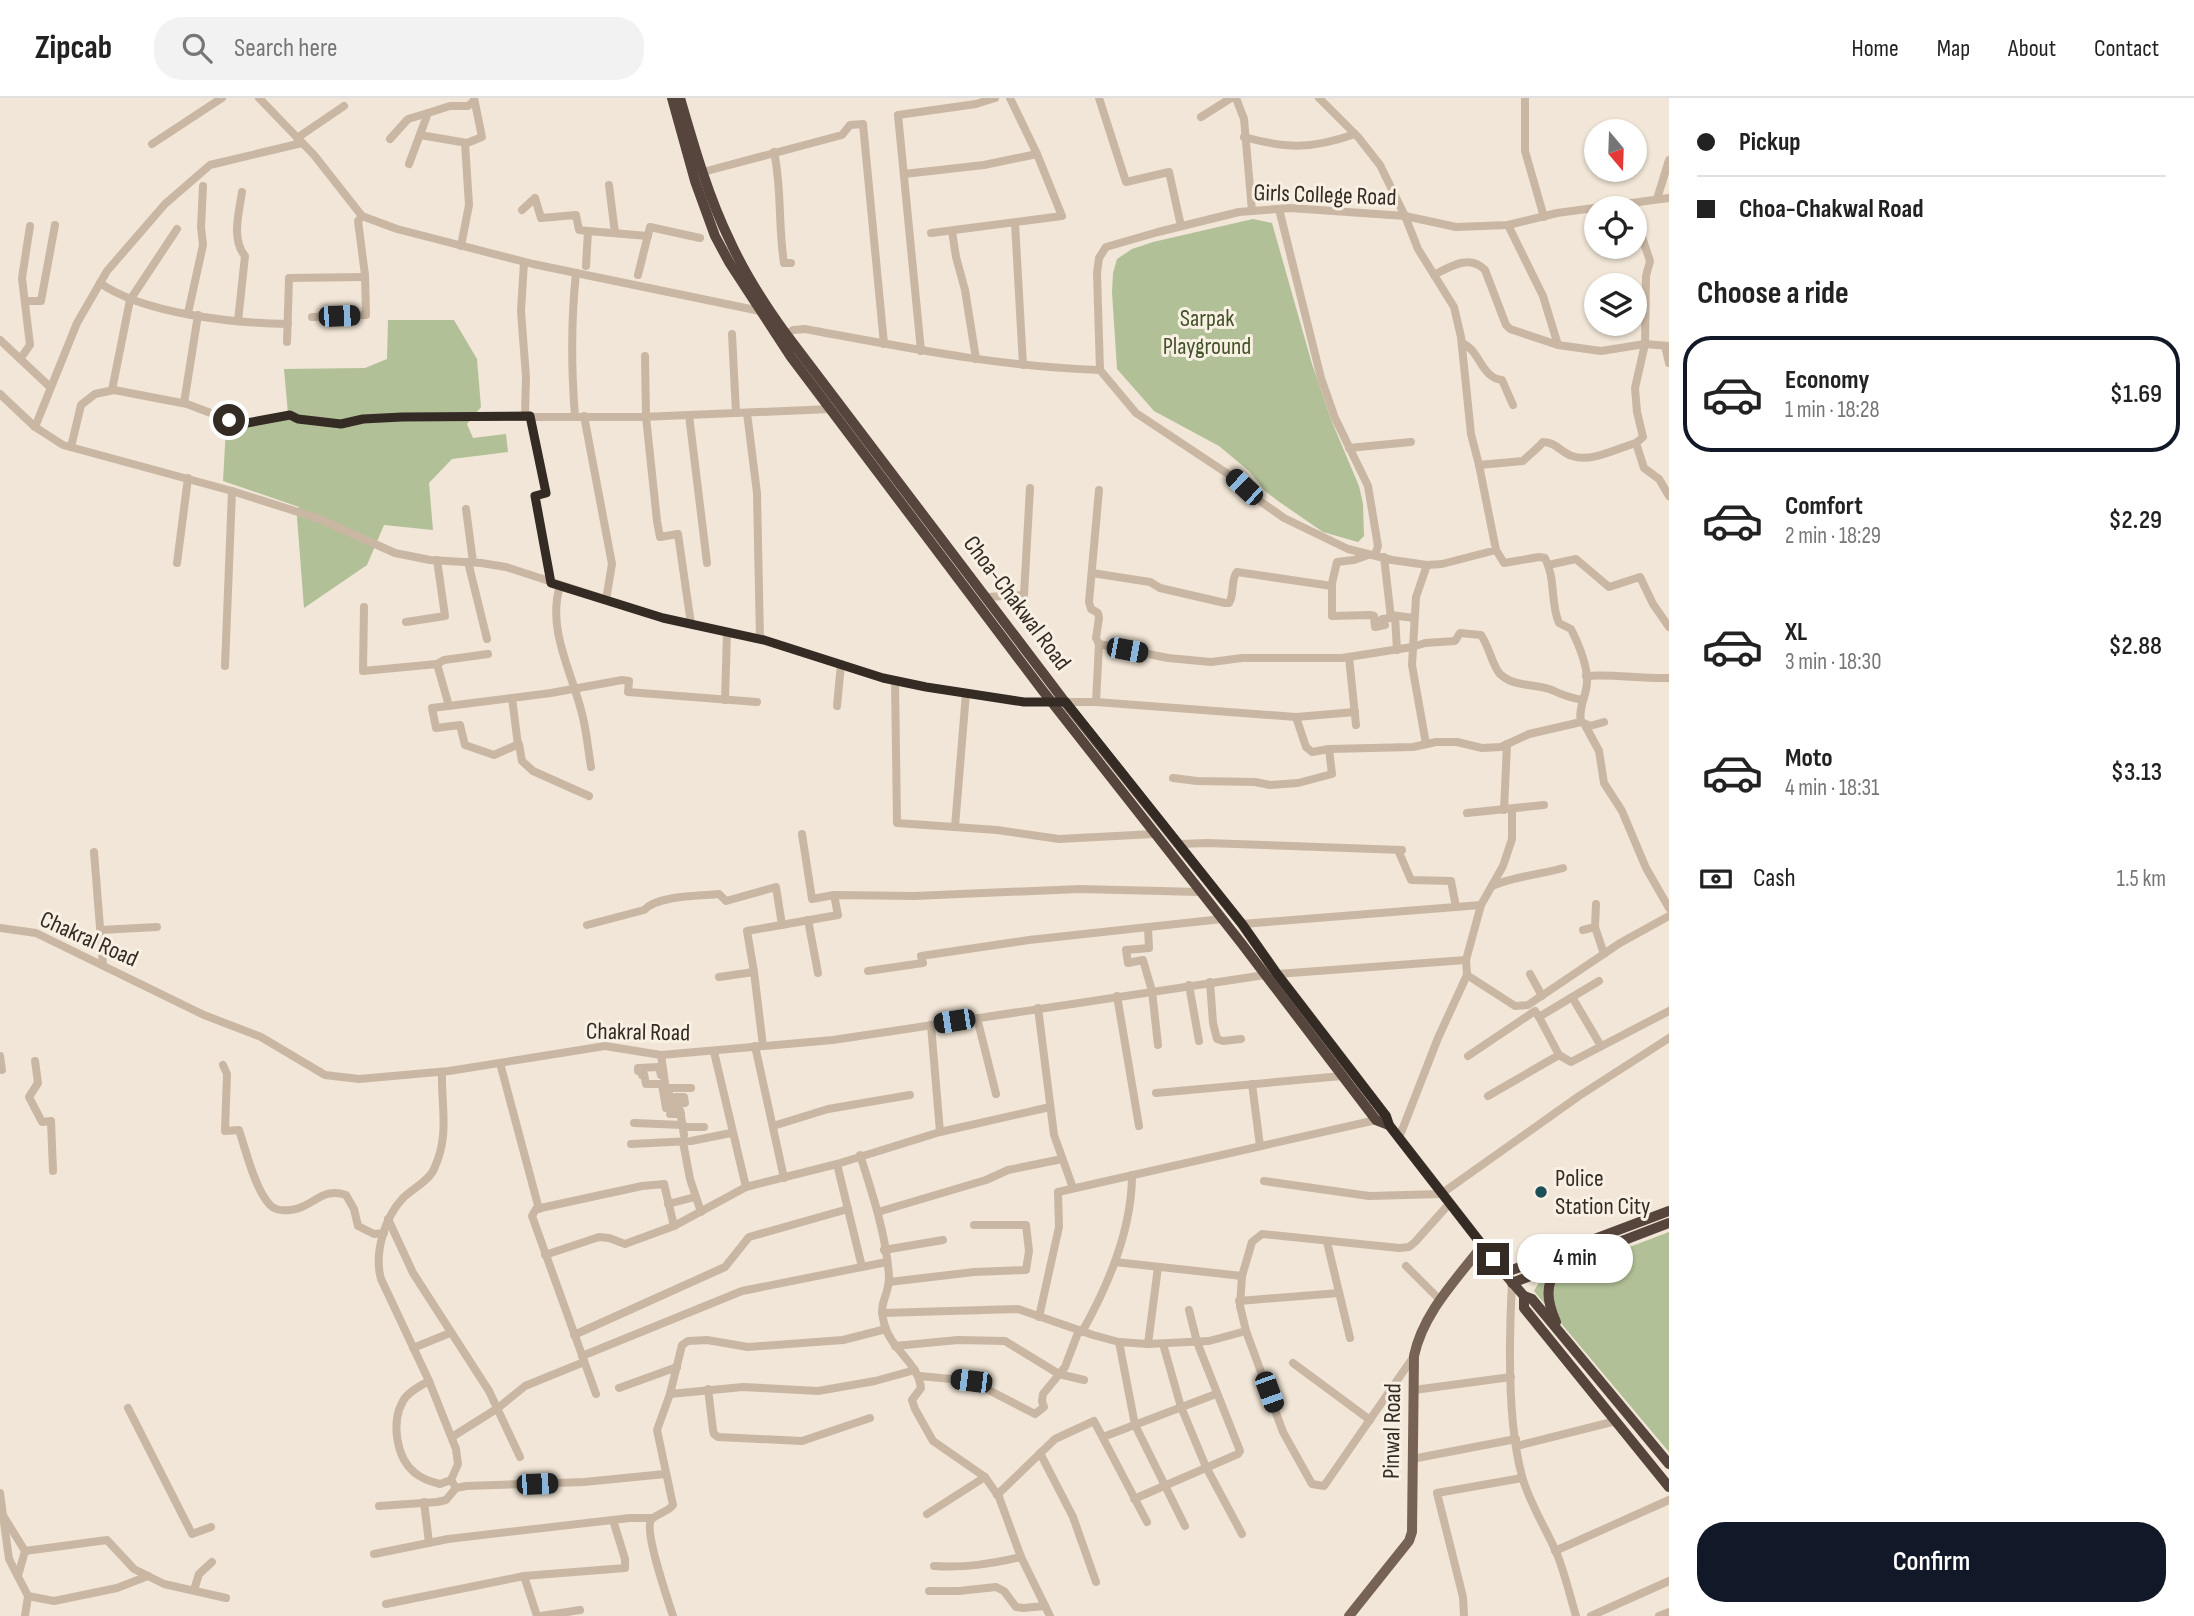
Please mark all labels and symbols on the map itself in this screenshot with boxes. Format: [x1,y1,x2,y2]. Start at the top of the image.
north arrow [1584,119,1647,182]
street label: Girls College Road [1253,178,1397,212]
park label: Sarpak Playground [1163,304,1251,361]
car [318,305,361,327]
route start [213,404,245,436]
car [1222,465,1267,509]
street label: Choa-Chakwal Road [957,530,1077,676]
car [1105,636,1150,664]
street label: Chakral Road [35,905,143,973]
car [932,1007,977,1035]
street label: Chakral Road [586,1017,690,1047]
place label: Police Station City [1555,1164,1650,1221]
marker: Police Station City [1533,1184,1549,1200]
callout: 4 min [1518,1234,1633,1284]
route end [1477,1243,1509,1275]
car [949,1368,994,1394]
car [1252,1369,1287,1415]
street label: Pinwal Road [1377,1383,1407,1479]
car [516,1473,559,1495]

